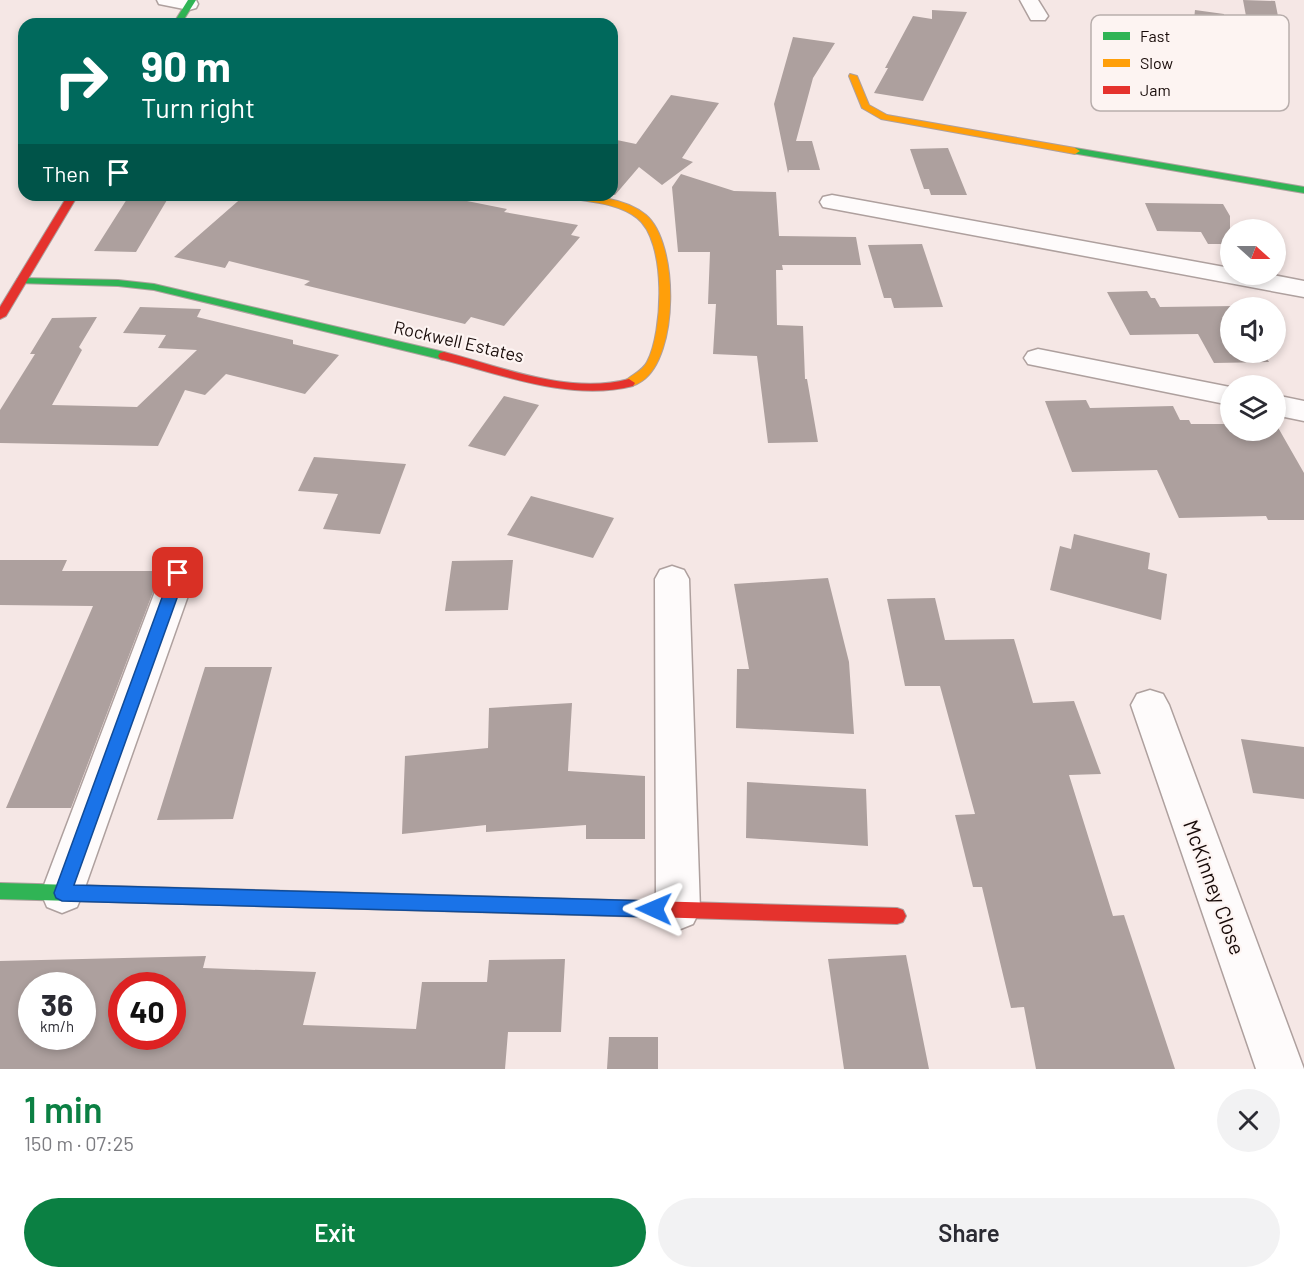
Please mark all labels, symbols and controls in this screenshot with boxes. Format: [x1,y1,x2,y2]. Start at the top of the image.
legend [1091,15,1289,111]
text: Fast [1140,26,1170,45]
text: 90 m [141,40,231,90]
icon: right [42,42,120,120]
text: Slow [1140,53,1173,72]
text: Jam [1140,80,1171,99]
text: Turn right [141,91,255,123]
icon: arrive [102,156,135,189]
text: Then [42,160,90,186]
north arrow [1220,219,1286,285]
map controls [1220,219,1286,441]
button: sound [1220,297,1286,363]
street label: Rockwell Estates [392,315,526,367]
button: layers [1220,375,1286,441]
pin [152,547,203,598]
icon: arrive [161,556,194,589]
street label: McKinney Close [1179,816,1251,958]
position arrow [622,877,686,941]
speed limit sign: 40 [108,972,186,1050]
text: 36 [41,986,73,1022]
text: km/h [40,1017,74,1035]
text: 1 min [24,1087,103,1130]
button: close [1217,1089,1280,1152]
text: 150 m · 07:25 [24,1131,134,1155]
button: Exit [24,1198,646,1267]
button: Share [658,1198,1280,1267]

